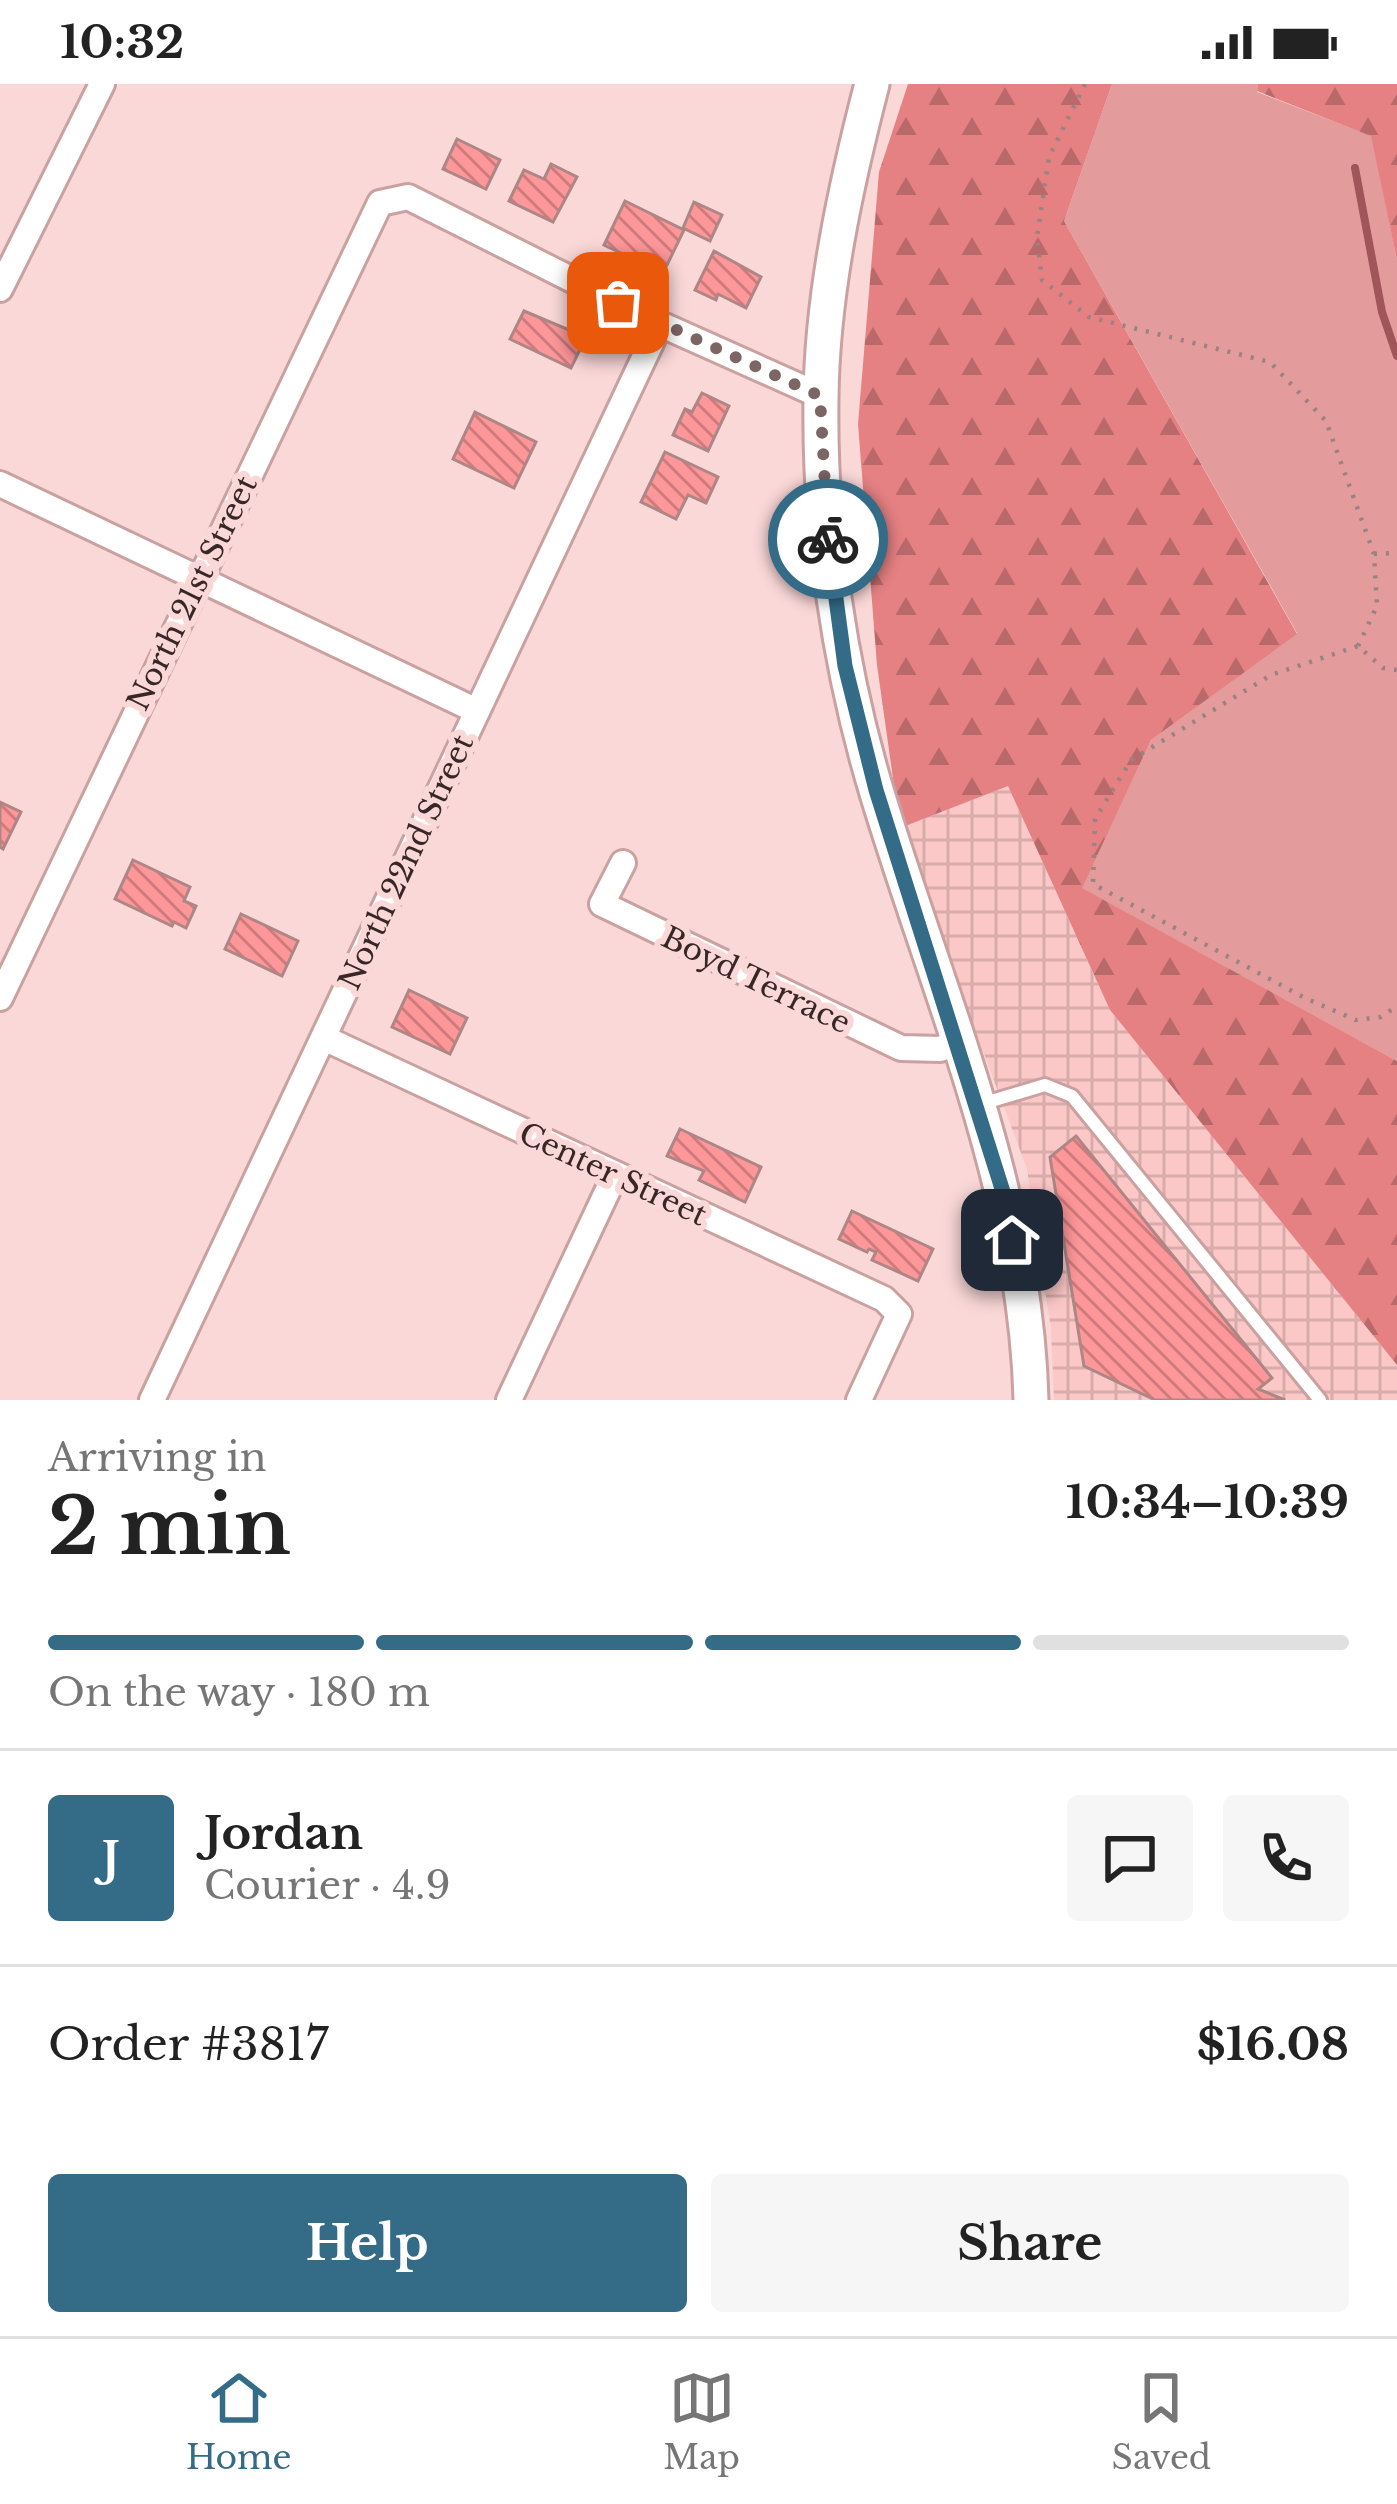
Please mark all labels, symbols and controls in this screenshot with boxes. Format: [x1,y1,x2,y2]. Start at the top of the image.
text: 10:32 [60,14,184,70]
pin [567,252,669,354]
icon: bag [585,270,651,336]
street label: North 21st Street [119,469,265,716]
courier [768,479,888,599]
icon: bike [795,506,861,572]
street label: North 22nd Street [331,728,482,996]
street label: Boyd Terrace [656,918,856,1042]
street label: Center Street [513,1114,713,1234]
pin [961,1189,1063,1291]
icon: home [979,1207,1045,1273]
text: Arriving in [48,1433,267,1482]
text: 10:34–10:39 [1066,1474,1349,1530]
text: 2 min [48,1478,291,1575]
text: On the way · 180 m [48,1668,430,1717]
button: chat [1067,1795,1193,1921]
button: phone [1223,1795,1349,1921]
text: Jordan [204,1805,363,1861]
text: J [102,1830,120,1886]
text: Courier · 4.9 [204,1861,450,1910]
text: Order #3817 [48,2016,329,2072]
text: $16.08 [1197,2016,1349,2072]
button: Help [48,2174,687,2312]
button: Share [711,2174,1349,2312]
tab: Home [186,2365,291,2478]
tab: Map [663,2365,740,2478]
tab: Saved [1112,2365,1211,2478]

